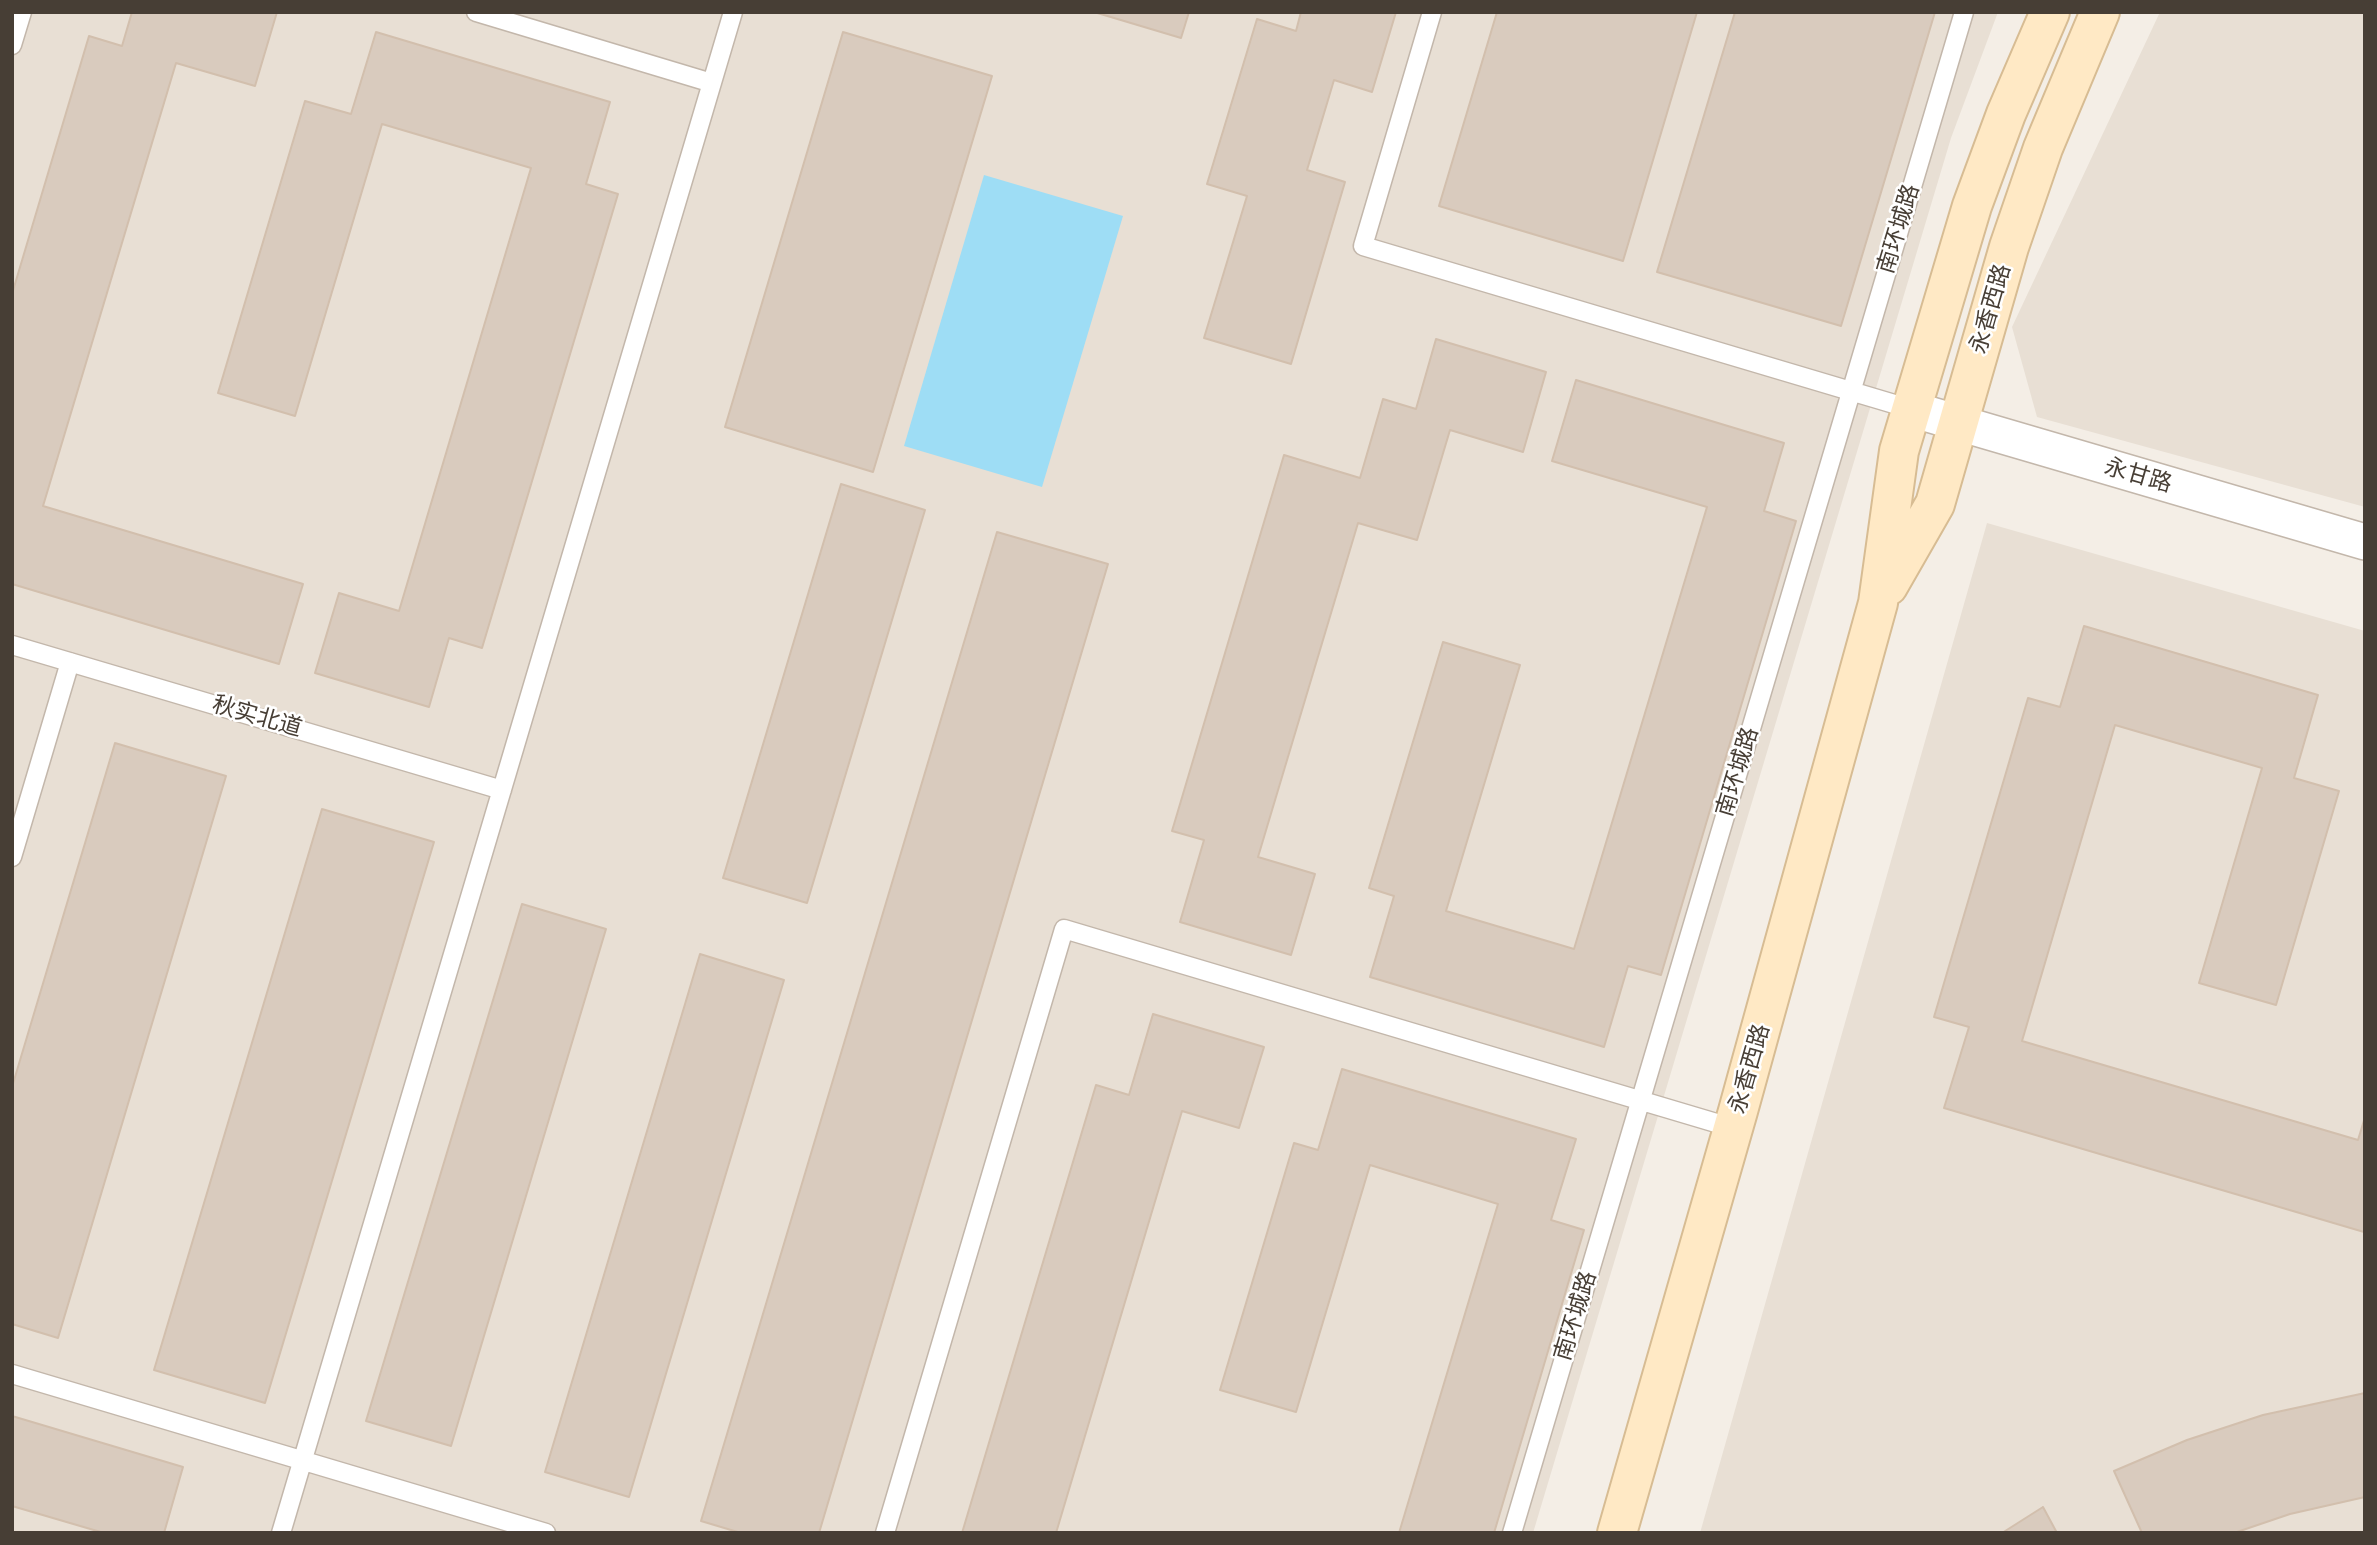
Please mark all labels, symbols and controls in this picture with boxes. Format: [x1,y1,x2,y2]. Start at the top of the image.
street label: 南环城路 [1872,181,1926,277]
street label: 永香西路 [1965,261,2017,357]
street label: 永甘路 [2101,453,2175,499]
street label: 秋实北道 [209,691,305,743]
street label: 南环城路 [1711,724,1765,820]
street label: 永香西路 [1724,1021,1776,1117]
street label: 南环城路 [1549,1268,1603,1364]

